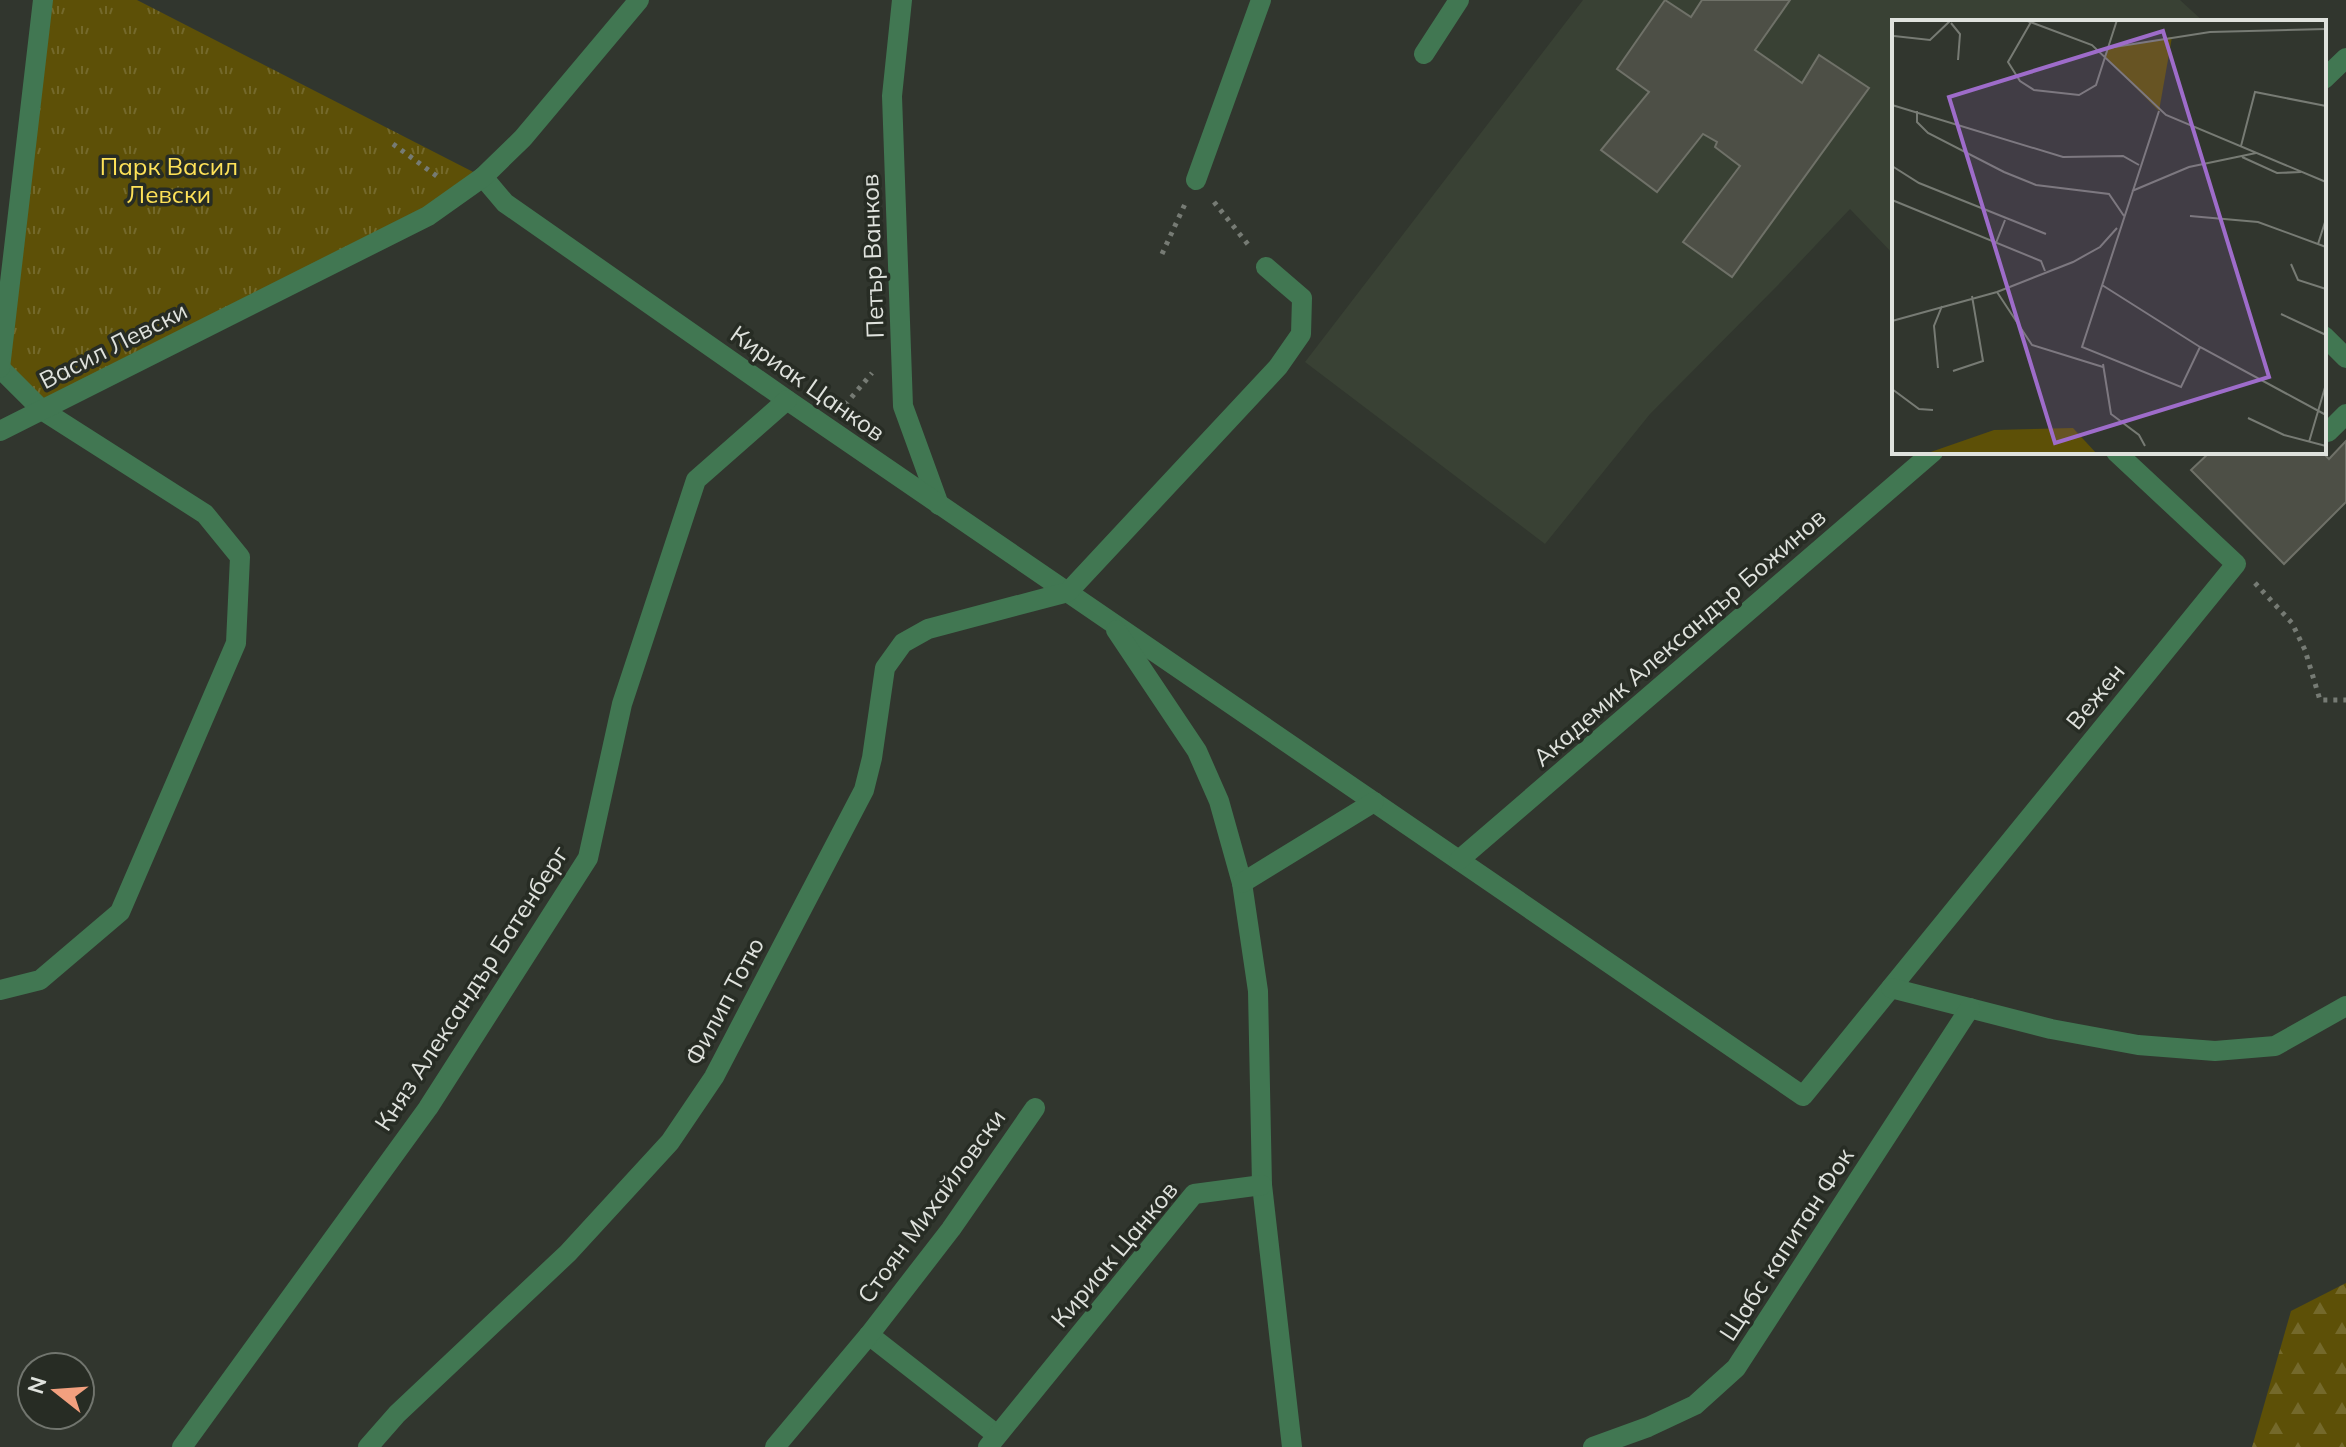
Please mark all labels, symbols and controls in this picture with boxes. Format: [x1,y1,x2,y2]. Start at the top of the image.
inset map [1892,20,2326,454]
park label: Парк Васил Левски [100,151,238,209]
street label: Петър Ванков [854,173,890,339]
street label: Васил Левски [34,295,192,395]
street label: Кириак Цанков [725,319,891,447]
street label: Академик Александър Божинов [1527,502,1831,772]
street label: Вежен [2059,657,2131,735]
street label: Княз Александър Батенберг [368,840,575,1136]
street label: Филип Тотю [678,932,770,1070]
street label: Стоян Михайловски [851,1103,1011,1309]
street label: Щабс капитан Фок [1712,1142,1860,1346]
street label: Кириак Цанков [1044,1175,1184,1333]
north arrow [16,1351,96,1431]
text: N [21,1373,53,1397]

